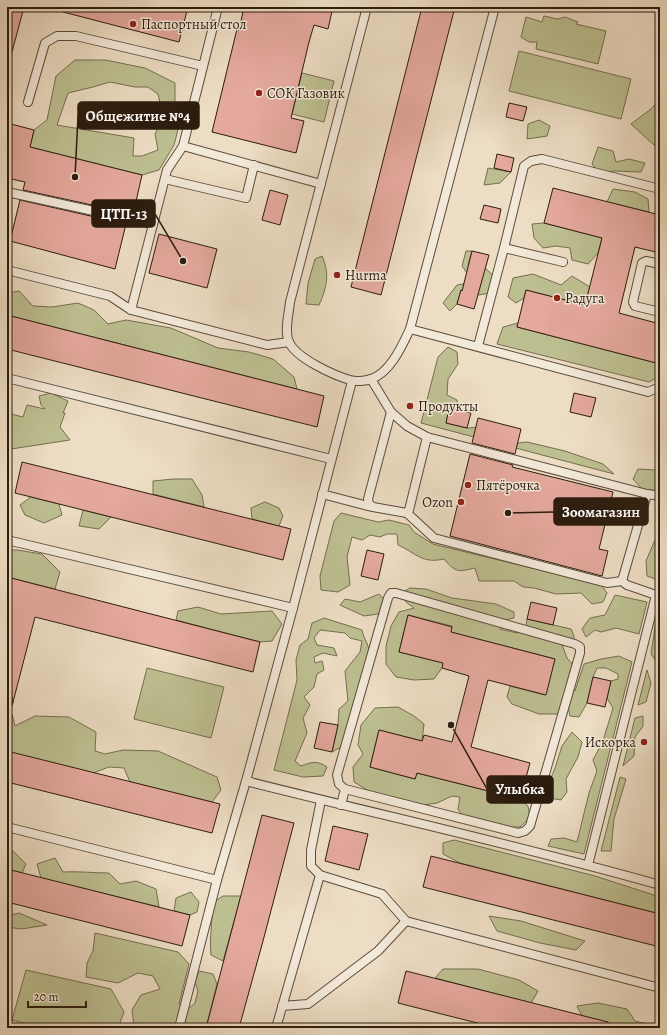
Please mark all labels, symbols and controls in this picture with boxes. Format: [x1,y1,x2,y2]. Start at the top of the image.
place label: Паспортный стол [141,15,247,34]
marker: Паспортный стол [128,19,138,29]
place label: СОК Газовик [267,84,345,103]
marker: СОК Газовик [254,88,264,98]
callout: Общежитие №4 [78,102,199,129]
text: Общежитие №4 [86,106,190,126]
callout: ЦТП-13 [92,200,155,227]
text: ЦТП-13 [101,204,147,224]
place label: Hurma [345,266,387,285]
marker: Hurma [332,270,342,280]
place label: Радуга [565,289,605,308]
marker: Радуга [552,293,562,303]
place label: Продукты [418,397,478,416]
marker: Продукты [405,401,415,411]
place label: Пятёрочка [476,476,540,495]
marker: Пятёрочка [463,480,473,490]
place label: Ozon [422,493,453,512]
marker: Ozon [456,497,466,507]
callout: Зоомагазин [554,498,648,525]
text: Зоомагазин [562,502,640,522]
place label: Искорка [585,733,637,752]
marker: Искорка [639,737,649,747]
callout: Улыбка [487,776,553,803]
text: Улыбка [495,779,546,799]
scale bar [28,983,86,1009]
text: 20 m [34,989,58,1005]

